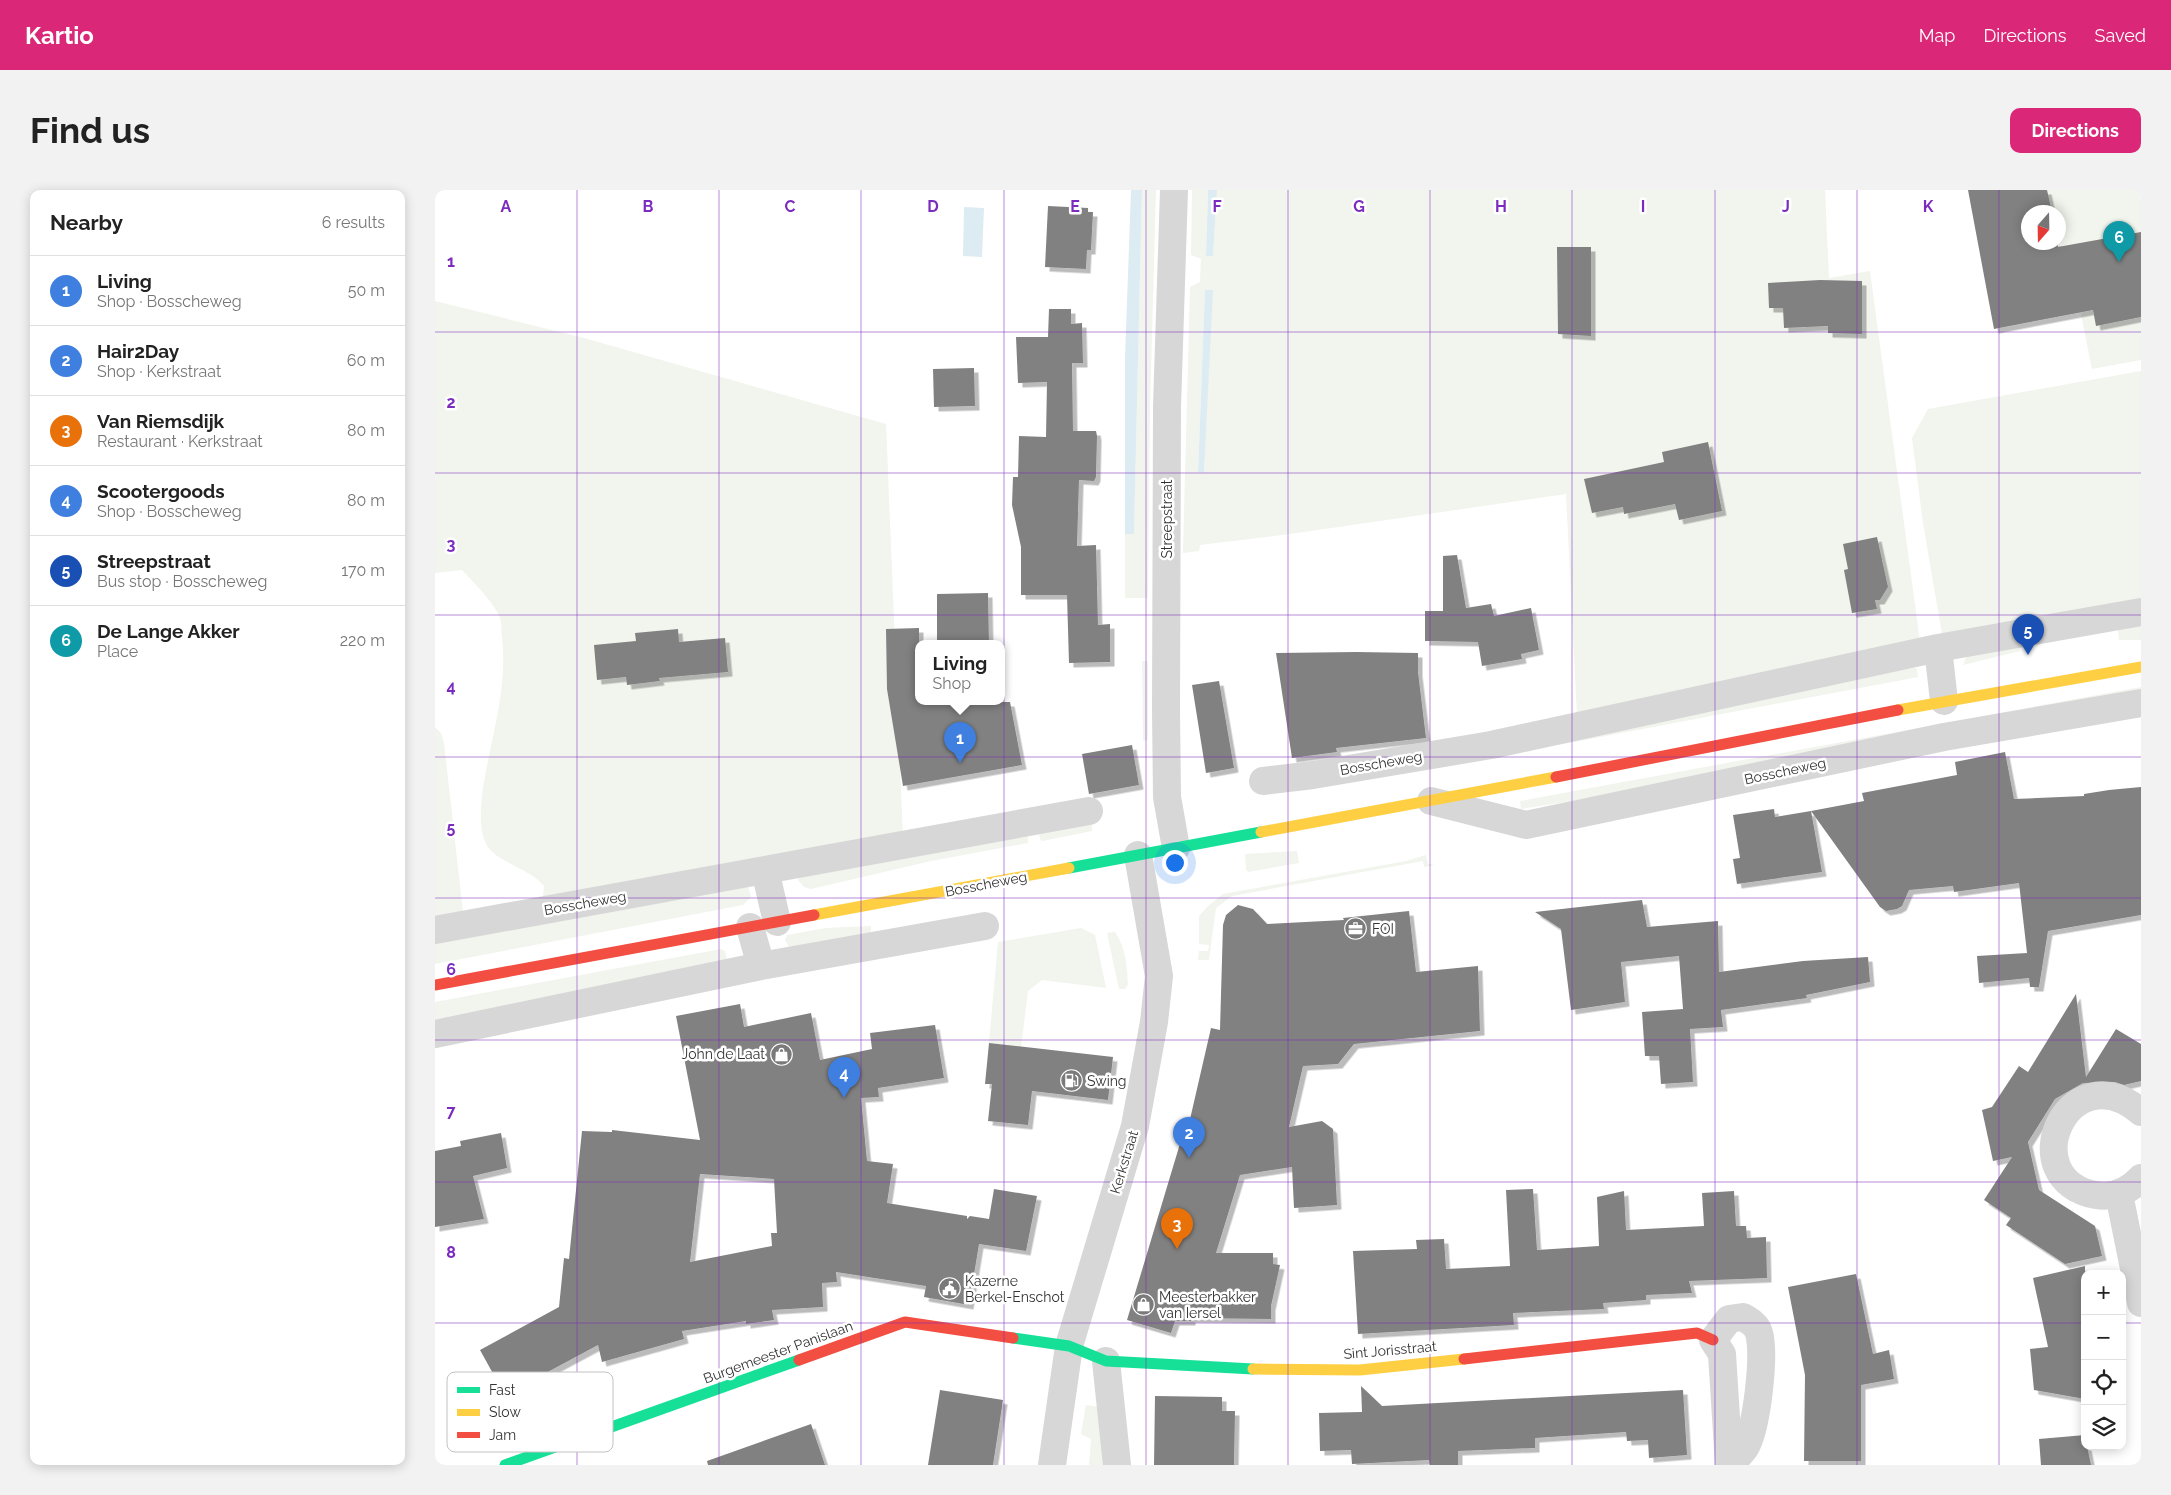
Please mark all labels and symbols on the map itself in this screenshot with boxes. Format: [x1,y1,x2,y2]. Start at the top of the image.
text: A [501,197,512,216]
text: B [643,197,654,216]
text: C [785,197,796,216]
text: D [927,197,939,216]
text: E [1070,197,1080,216]
text: F [1212,197,1222,216]
text: G [1353,197,1365,216]
text: H [1495,197,1507,216]
text: I [1641,197,1645,216]
text: J [1782,197,1790,216]
text: K [1923,197,1934,216]
north arrow [2021,205,2066,250]
pin: 6 [2103,221,2135,262]
text: 1 [447,252,455,271]
text: 2 [446,393,456,412]
street label: Streepstraat [1159,479,1175,559]
text: 3 [447,535,456,554]
pin: 5 [2012,614,2044,655]
text: 4 [446,677,456,696]
pin: 1 [944,722,976,763]
street label: Bosscheweg [1339,748,1423,778]
street label: Bosscheweg [1743,755,1827,787]
text: 5 [447,818,456,837]
your location [1162,850,1188,876]
street label: Bosscheweg [944,868,1028,900]
street label: Bosscheweg [543,888,627,918]
office icon: FOI [1344,917,1368,941]
place label: FOI [1372,921,1394,937]
text: 6 [446,960,456,979]
shop icon: John de Laat [769,1042,793,1066]
place label: John de Laat [682,1046,765,1062]
pin: 4 [828,1057,860,1098]
fuel station icon: Swing [1059,1069,1083,1093]
place label: Swing [1087,1073,1127,1089]
text: 7 [447,1102,456,1121]
pin: 2 [1173,1117,1205,1158]
street label: Kerkstraat [1107,1128,1141,1196]
pin: 3 [1161,1208,1193,1249]
text: 8 [446,1243,456,1262]
place label: Kazerne Berkel-Enschot [965,1273,1065,1305]
public building icon: Kazerne Berkel-Enschot [937,1277,961,1301]
place label: Meesterbakker van Iersel [1159,1289,1256,1321]
shop icon: Meesterbakker van Iersel [1131,1293,1155,1317]
street label: Burgemeester Panislaan [701,1318,855,1386]
street label: Sint Jorisstraat [1343,1338,1438,1362]
legend [447,1372,613,1452]
text: Fast [489,1382,516,1398]
text: Slow [489,1404,521,1420]
text: Jam [489,1427,516,1443]

